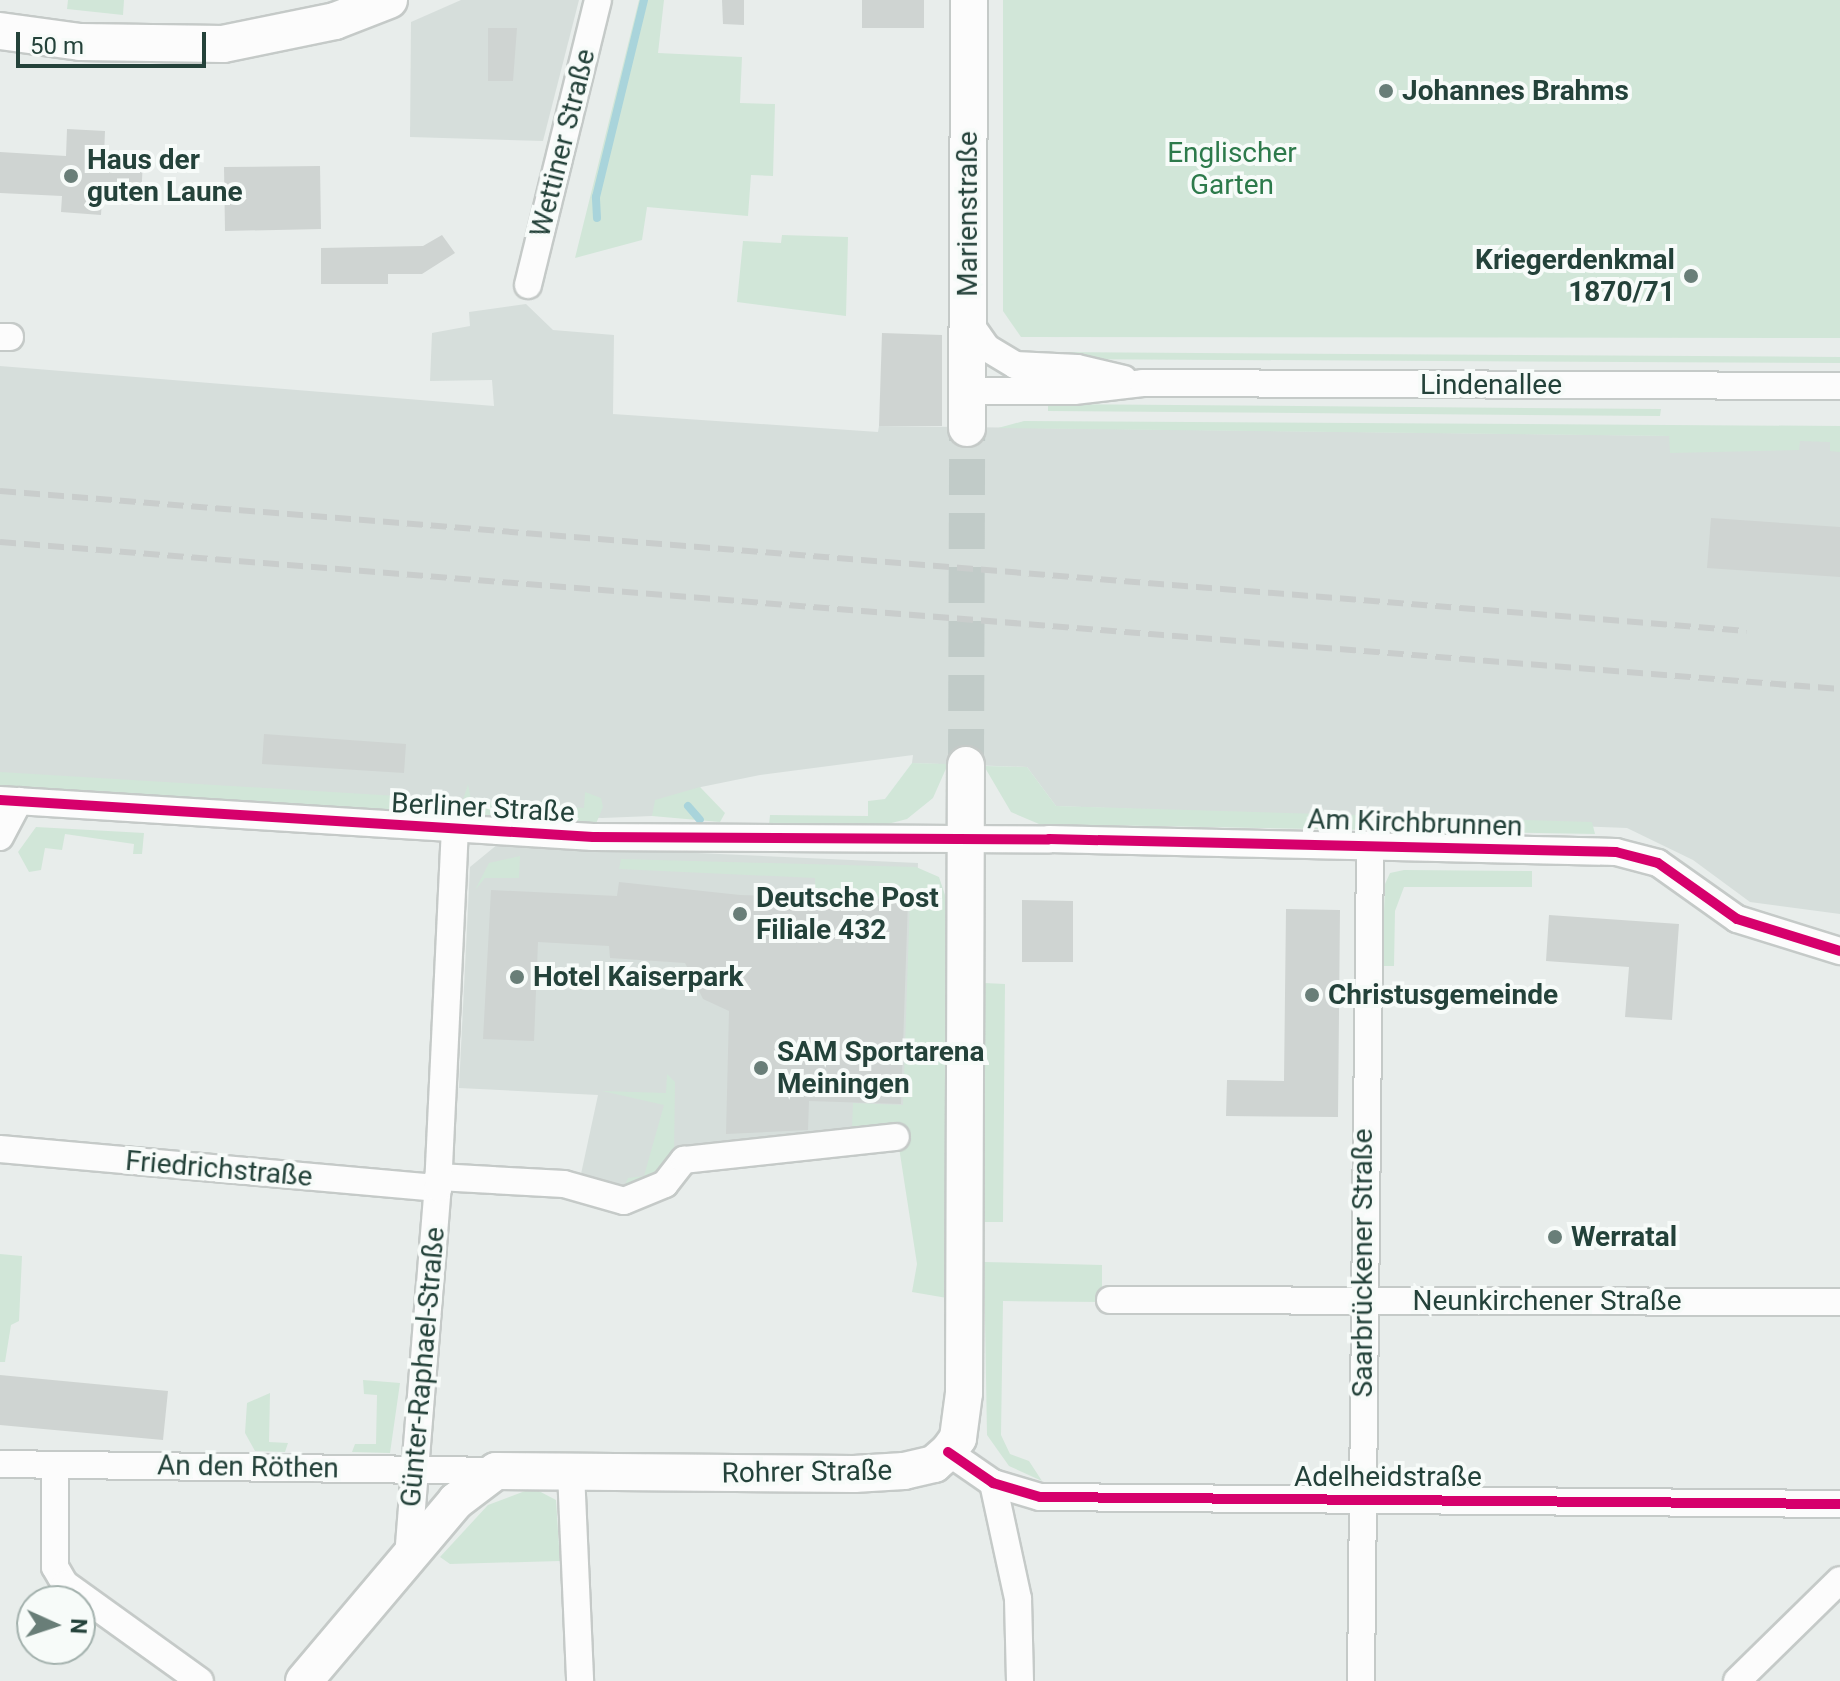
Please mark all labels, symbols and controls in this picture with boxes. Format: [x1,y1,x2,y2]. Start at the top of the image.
scale bar [20,16,210,66]
text: 50 m [30,32,84,60]
street label: Wettiner Straße [523,45,603,241]
place label: Johannes Brahms [1402,74,1629,108]
marker: Johannes Brahms [1377,82,1395,100]
street label: Marienstraße [951,131,985,297]
park label: Englischer Garten [1167,136,1297,202]
place label: Haus der guten Laune [87,143,243,209]
marker: Haus der guten Laune [62,167,80,185]
place label: Kriegerdenkmal 1870/71 [1475,243,1675,309]
marker: Kriegerdenkmal 1870/71 [1682,267,1700,285]
street label: Lindenallee [1420,368,1562,402]
street label: Berliner Straße [390,786,576,830]
street label: Am Kirchbrunnen [1307,802,1523,844]
place label: Deutsche Post Filiale 432 [756,881,939,947]
marker: Deutsche Post Filiale 432 [731,905,749,923]
place label: Hotel Kaiserpark [533,960,743,994]
marker: Hotel Kaiserpark [508,968,526,986]
place label: Christusgemeinde [1328,978,1558,1012]
marker: Christusgemeinde [1303,986,1321,1004]
place label: SAM Sportarena Meiningen [777,1035,985,1101]
marker: SAM Sportarena Meiningen [752,1059,770,1077]
street label: Saarbrückener Straße [1346,1129,1380,1397]
street label: Friedrichstraße [124,1144,314,1194]
place label: Werratal [1571,1220,1677,1254]
street label: Günter-Raphael-Straße [394,1226,452,1508]
marker: Werratal [1546,1228,1564,1246]
street label: Neunkirchener Straße [1412,1284,1682,1318]
street label: An den Röthen [157,1449,339,1485]
street label: Rohrer Straße [721,1454,893,1490]
street label: Adelheidstraße [1294,1460,1482,1494]
north arrow [16,1585,96,1665]
text: N [66,1618,91,1635]

